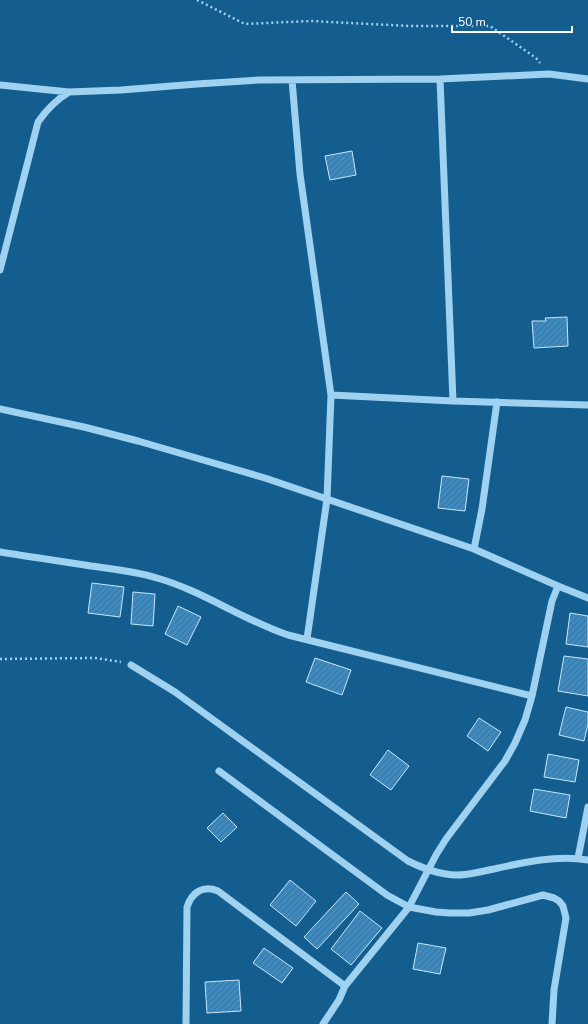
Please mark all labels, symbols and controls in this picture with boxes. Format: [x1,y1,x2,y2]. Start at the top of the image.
scale bar [452,8,572,34]
text: 50 m [458,14,486,30]

